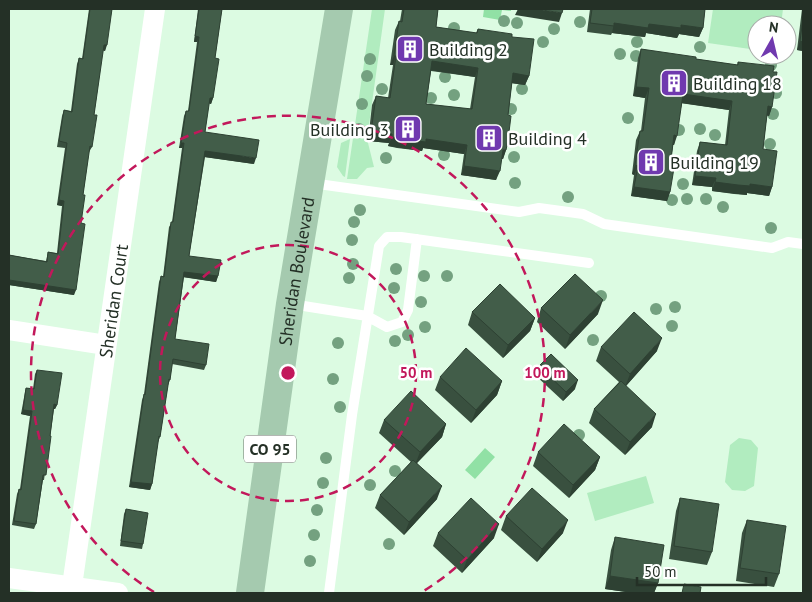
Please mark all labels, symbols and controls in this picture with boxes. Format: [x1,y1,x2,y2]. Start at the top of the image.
north arrow [747,15,797,65]
text: N [768,18,780,37]
building icon: Building 2 [395,34,425,64]
place label: Building 2 [429,38,508,61]
building icon: Building 18 [659,68,689,98]
place label: Building 18 [693,72,782,95]
building icon: Building 3 [393,114,423,144]
place label: Building 3 [310,118,389,141]
building icon: Building 4 [474,123,504,153]
place label: Building 4 [508,127,587,150]
building icon: Building 19 [636,147,666,177]
place label: Building 19 [670,151,759,174]
street label: Sheridan Boulevard [273,195,319,347]
street label: Sheridan Court [93,243,133,359]
text: 50 m [400,363,432,382]
text: 100 m [524,363,566,382]
centre of rings [279,364,297,382]
road number: CO 95 [244,436,296,462]
scale bar [637,554,766,586]
text: 50 m [644,562,677,581]

